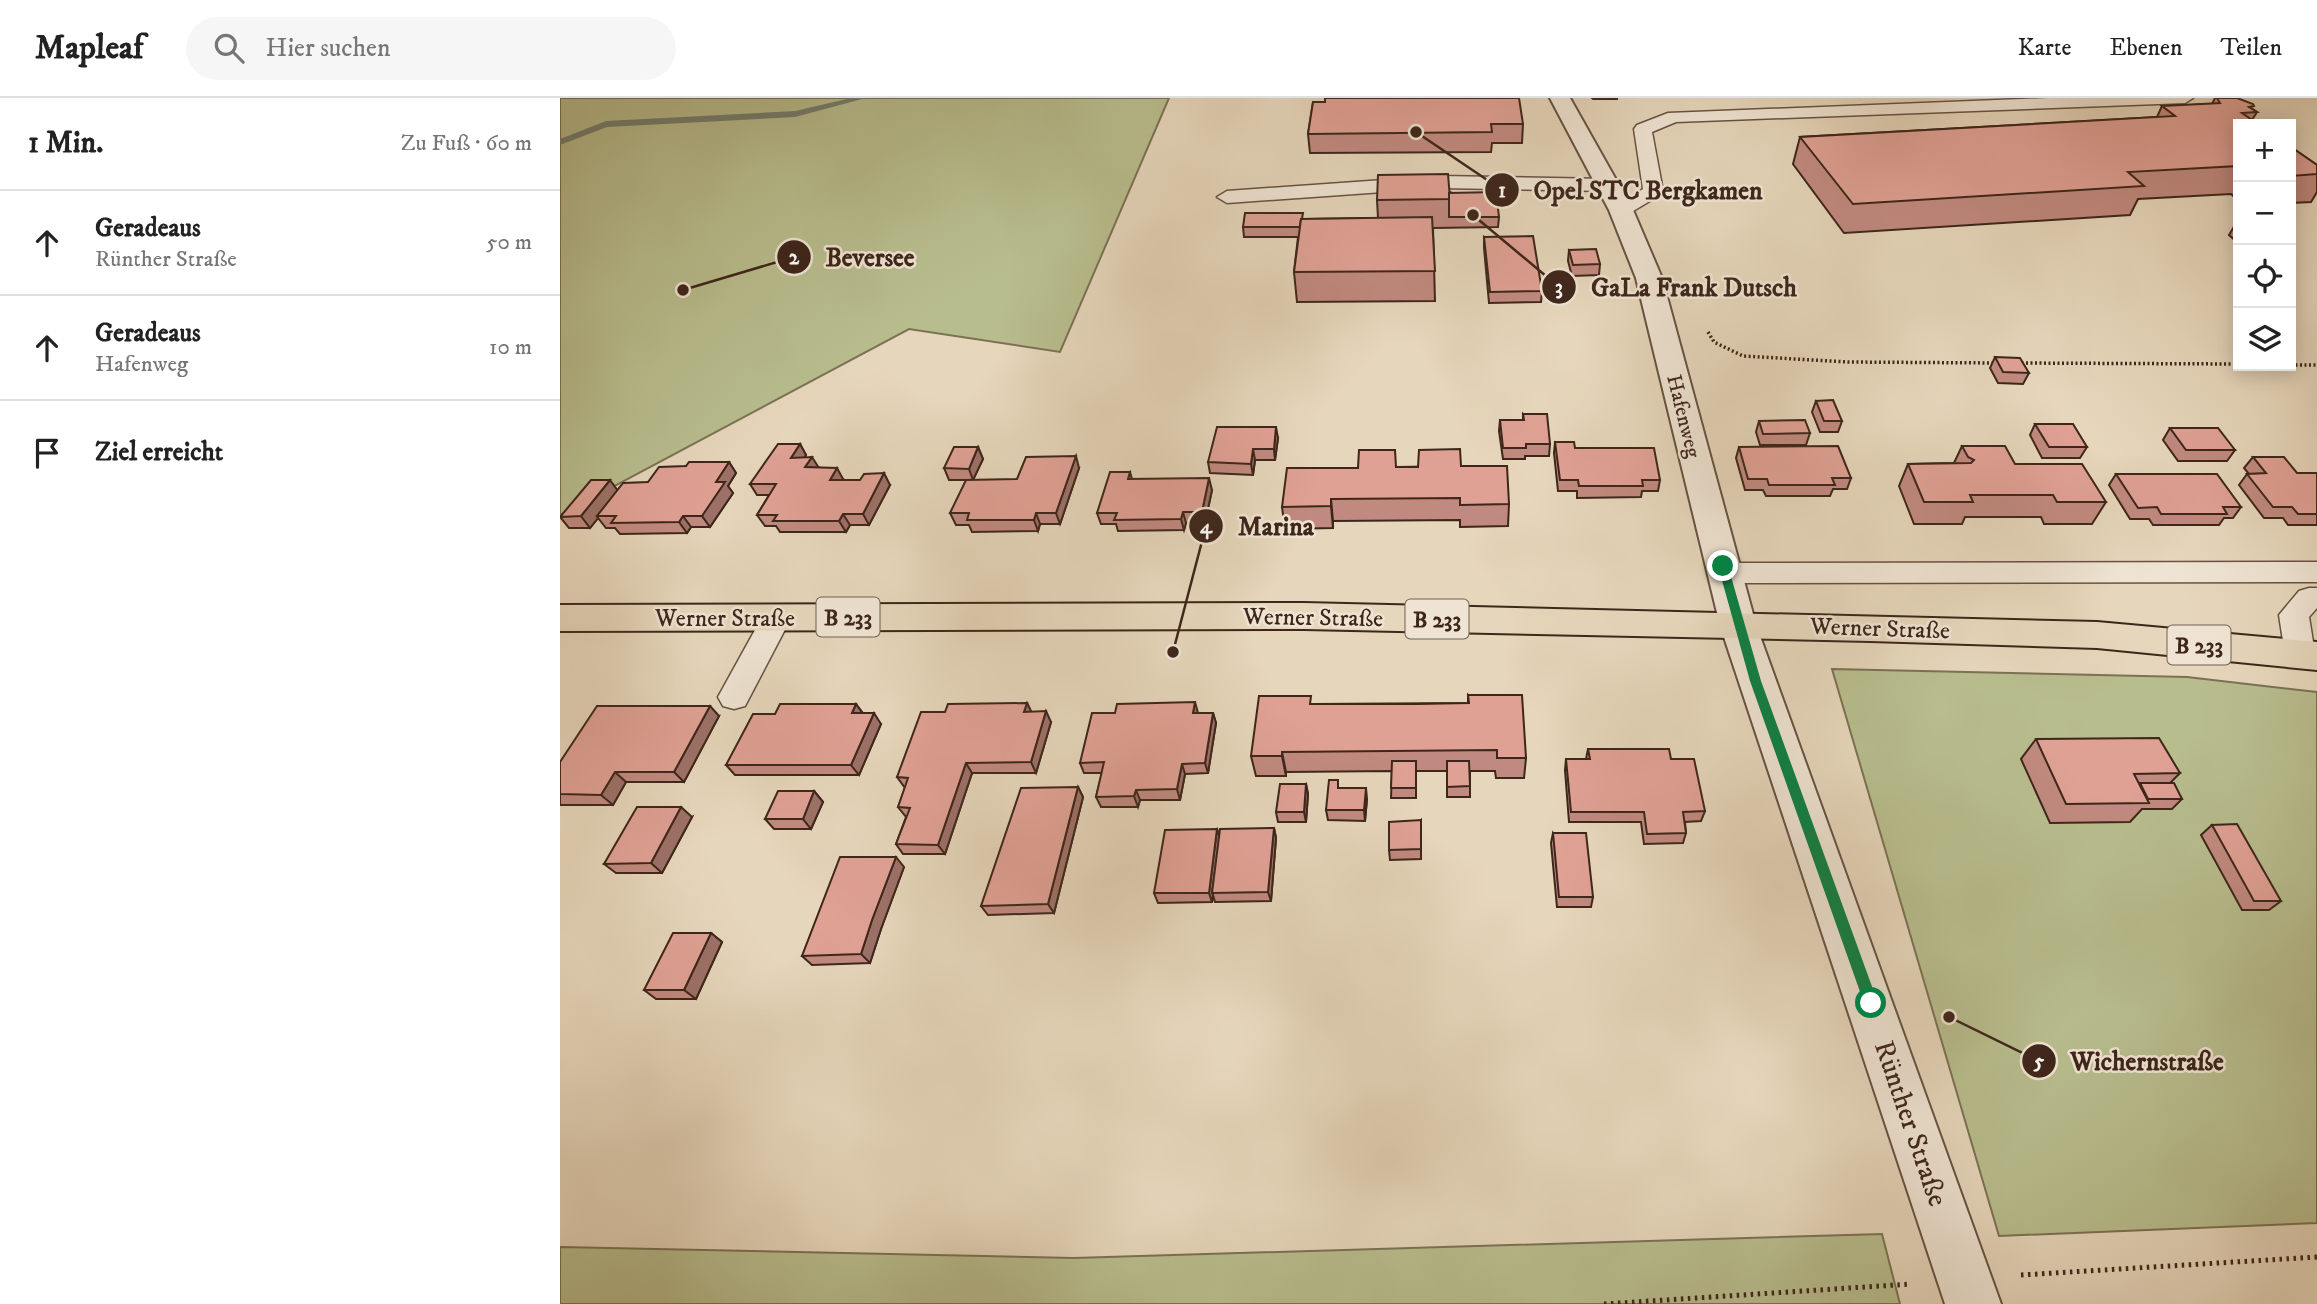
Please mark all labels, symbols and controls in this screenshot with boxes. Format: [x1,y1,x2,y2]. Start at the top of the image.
search box [186,17,676,80]
text: Mapleaf [35,28,144,69]
icon: search [210,29,248,67]
text: Hier suchen [266,32,390,65]
text: Karte [2018,33,2071,63]
text: Ebenen [2109,33,2183,63]
text: Teilen [2221,33,2282,63]
map controls [2233,119,2296,371]
button: + [2233,119,2296,182]
text: 1 Min. [28,125,103,162]
text: Zu Fuß · 60 m [401,129,532,158]
callout: Opel STC Bergkamen [1485,166,1777,213]
text: Opel STC Bergkamen [1533,175,1763,208]
text: 1 [1498,178,1506,204]
button: − [2233,182,2296,245]
text: Geradeaus [95,212,201,245]
icon: ahead [28,224,66,262]
text: 50 m [486,228,532,257]
callout: Beversee [777,234,929,281]
text: Beversee [825,242,915,275]
text: Rünther Straße [95,245,237,274]
text: 2 [789,245,800,271]
button: locate [2233,245,2296,308]
callout: GaLa Frank Dutsch [1542,264,1810,311]
text: GaLa Frank Dutsch [1591,272,1797,305]
text: 3 [1555,275,1563,301]
button: layers [2233,308,2296,371]
text: Geradeaus [95,317,201,350]
icon: ahead [28,329,66,367]
text: 10 m [489,333,532,362]
text: Hafenweg [95,350,188,379]
street label: Hafenweg [1660,372,1706,461]
icon: arrive [28,434,66,472]
text: Ziel erreicht [95,436,223,469]
callout: Marina [1189,502,1328,549]
text: Marina [1238,511,1315,544]
text: 4 [1200,514,1213,540]
route end [1707,550,1738,581]
road number: B 233 [816,597,880,636]
road number: B 233 [1406,600,1468,638]
street label: Werner Straße [1242,602,1383,634]
street label: Werner Straße [654,604,795,634]
street label: Werner Straße [1808,612,1951,646]
road number: B 233 [2168,625,2230,664]
route start [1855,987,1886,1018]
street label: Rünther Straße [1866,1036,1955,1211]
callout: Wichernstraße [2021,1037,2238,1084]
text: Wichernstraße [2069,1046,2224,1079]
text: 5 [2033,1049,2045,1075]

